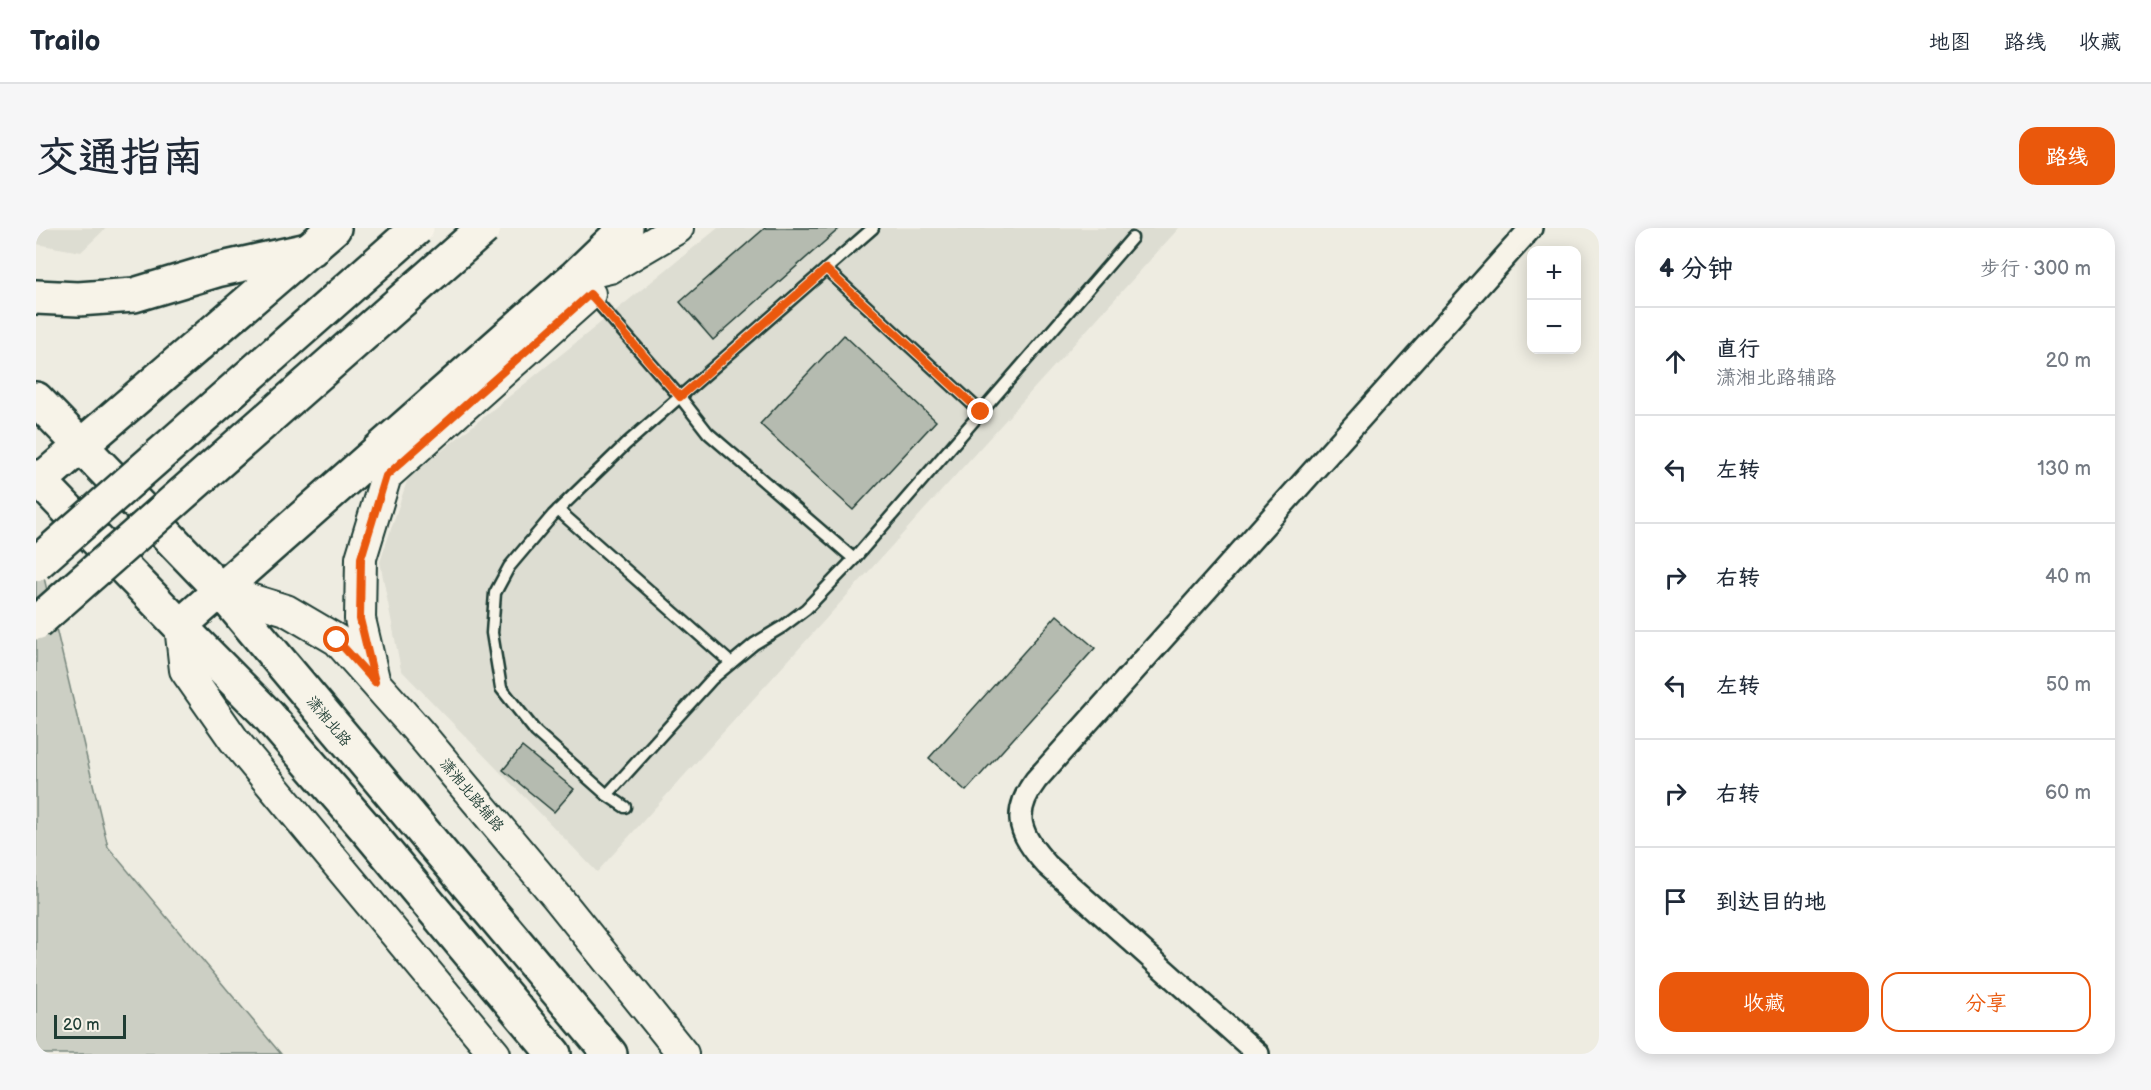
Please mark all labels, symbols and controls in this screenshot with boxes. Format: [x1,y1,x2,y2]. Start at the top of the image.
text: Trailo [30,25,101,58]
text: 地图 [1929,30,1971,55]
text: 路线 [2004,30,2046,55]
text: 收藏 [2079,30,2121,55]
button: 路线 [2019,127,2115,185]
text: 交通指南 [36,133,204,184]
map controls [1527,246,1581,354]
button: + [1527,246,1581,300]
text: 4 分钟 [1659,254,1733,285]
text: 步行 · 300 m [1980,257,2091,281]
button: − [1527,300,1581,354]
text: 直行 [1716,336,1760,363]
icon: ahead [1659,345,1692,378]
text: 20 m [2046,349,2091,373]
text: 潇湘北路辅路 [1716,366,1836,390]
route end [967,398,993,424]
icon: left [1659,453,1692,486]
text: 左转 [1716,457,1760,484]
text: 130 m [2037,457,2091,481]
icon: right [1659,561,1692,594]
text: 右转 [1716,565,1760,592]
text: 40 m [2045,565,2091,589]
route start [323,626,349,652]
icon: left [1659,669,1692,702]
text: 左转 [1716,673,1760,700]
text: 50 m [2046,673,2091,697]
street label: 潇湘北路 [302,692,355,750]
street label: 潇湘北路辅路 [435,755,508,836]
icon: right [1659,777,1692,810]
text: 右转 [1716,781,1760,808]
text: 60 m [2045,781,2091,805]
icon: arrive [1659,885,1692,918]
text: 到达目的地 [1716,889,1826,916]
button: 收藏 [1659,972,1869,1032]
button: 分享 [1881,972,2091,1032]
scale bar [54,1012,126,1040]
text: 20 m [63,1016,99,1035]

